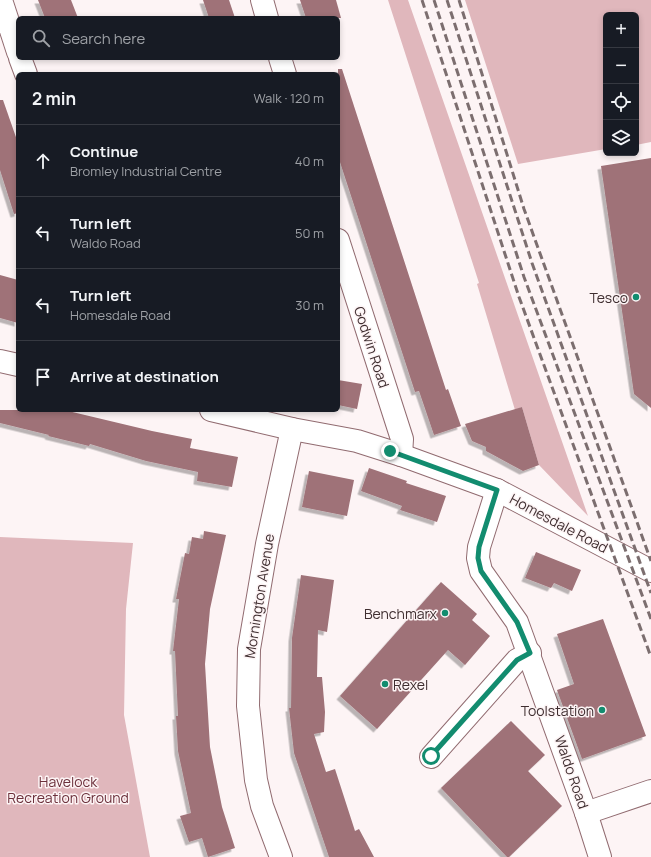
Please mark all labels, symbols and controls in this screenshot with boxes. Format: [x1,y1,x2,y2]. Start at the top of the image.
map controls [603,12,639,156]
button: + [603,12,639,48]
search box [16,16,340,60]
icon: search [30,27,52,49]
text: Search here [62,28,145,49]
button: − [603,48,639,84]
button: locate [603,84,639,120]
text: 2 min [32,87,76,110]
text: Walk · 120 m [254,89,324,107]
button: layers [603,120,639,156]
text: Continue [70,141,138,162]
icon: ahead [32,150,54,172]
text: 40 m [295,152,324,170]
text: Bromley Industrial Centre [70,162,222,180]
text: Turn left [70,213,132,234]
icon: left [32,222,54,244]
text: 50 m [295,224,324,242]
text: Waldo Road [70,234,141,252]
text: Turn left [70,285,132,306]
place label: Tesco [589,288,628,307]
marker: Tesco [631,292,641,302]
icon: left [32,294,54,316]
text: 30 m [295,296,324,314]
street label: Godwin Road [350,304,394,390]
text: Homesdale Road [70,306,171,324]
icon: arrive [32,366,54,388]
text: Arrive at destination [70,366,219,387]
route end [381,442,399,460]
street label: Homesdale Road [507,489,611,557]
street label: Mornington Avenue [240,532,278,660]
place label: Benchmarx [364,604,438,623]
marker: Benchmarx [440,608,450,618]
place label: Rexel [393,675,428,694]
marker: Rexel [380,679,390,689]
place label: Toolstation [521,701,594,720]
marker: Toolstation [597,705,607,715]
street label: Waldo Road [551,733,593,811]
route start [422,747,440,765]
park label: Havelock Recreation Ground [7,772,129,807]

